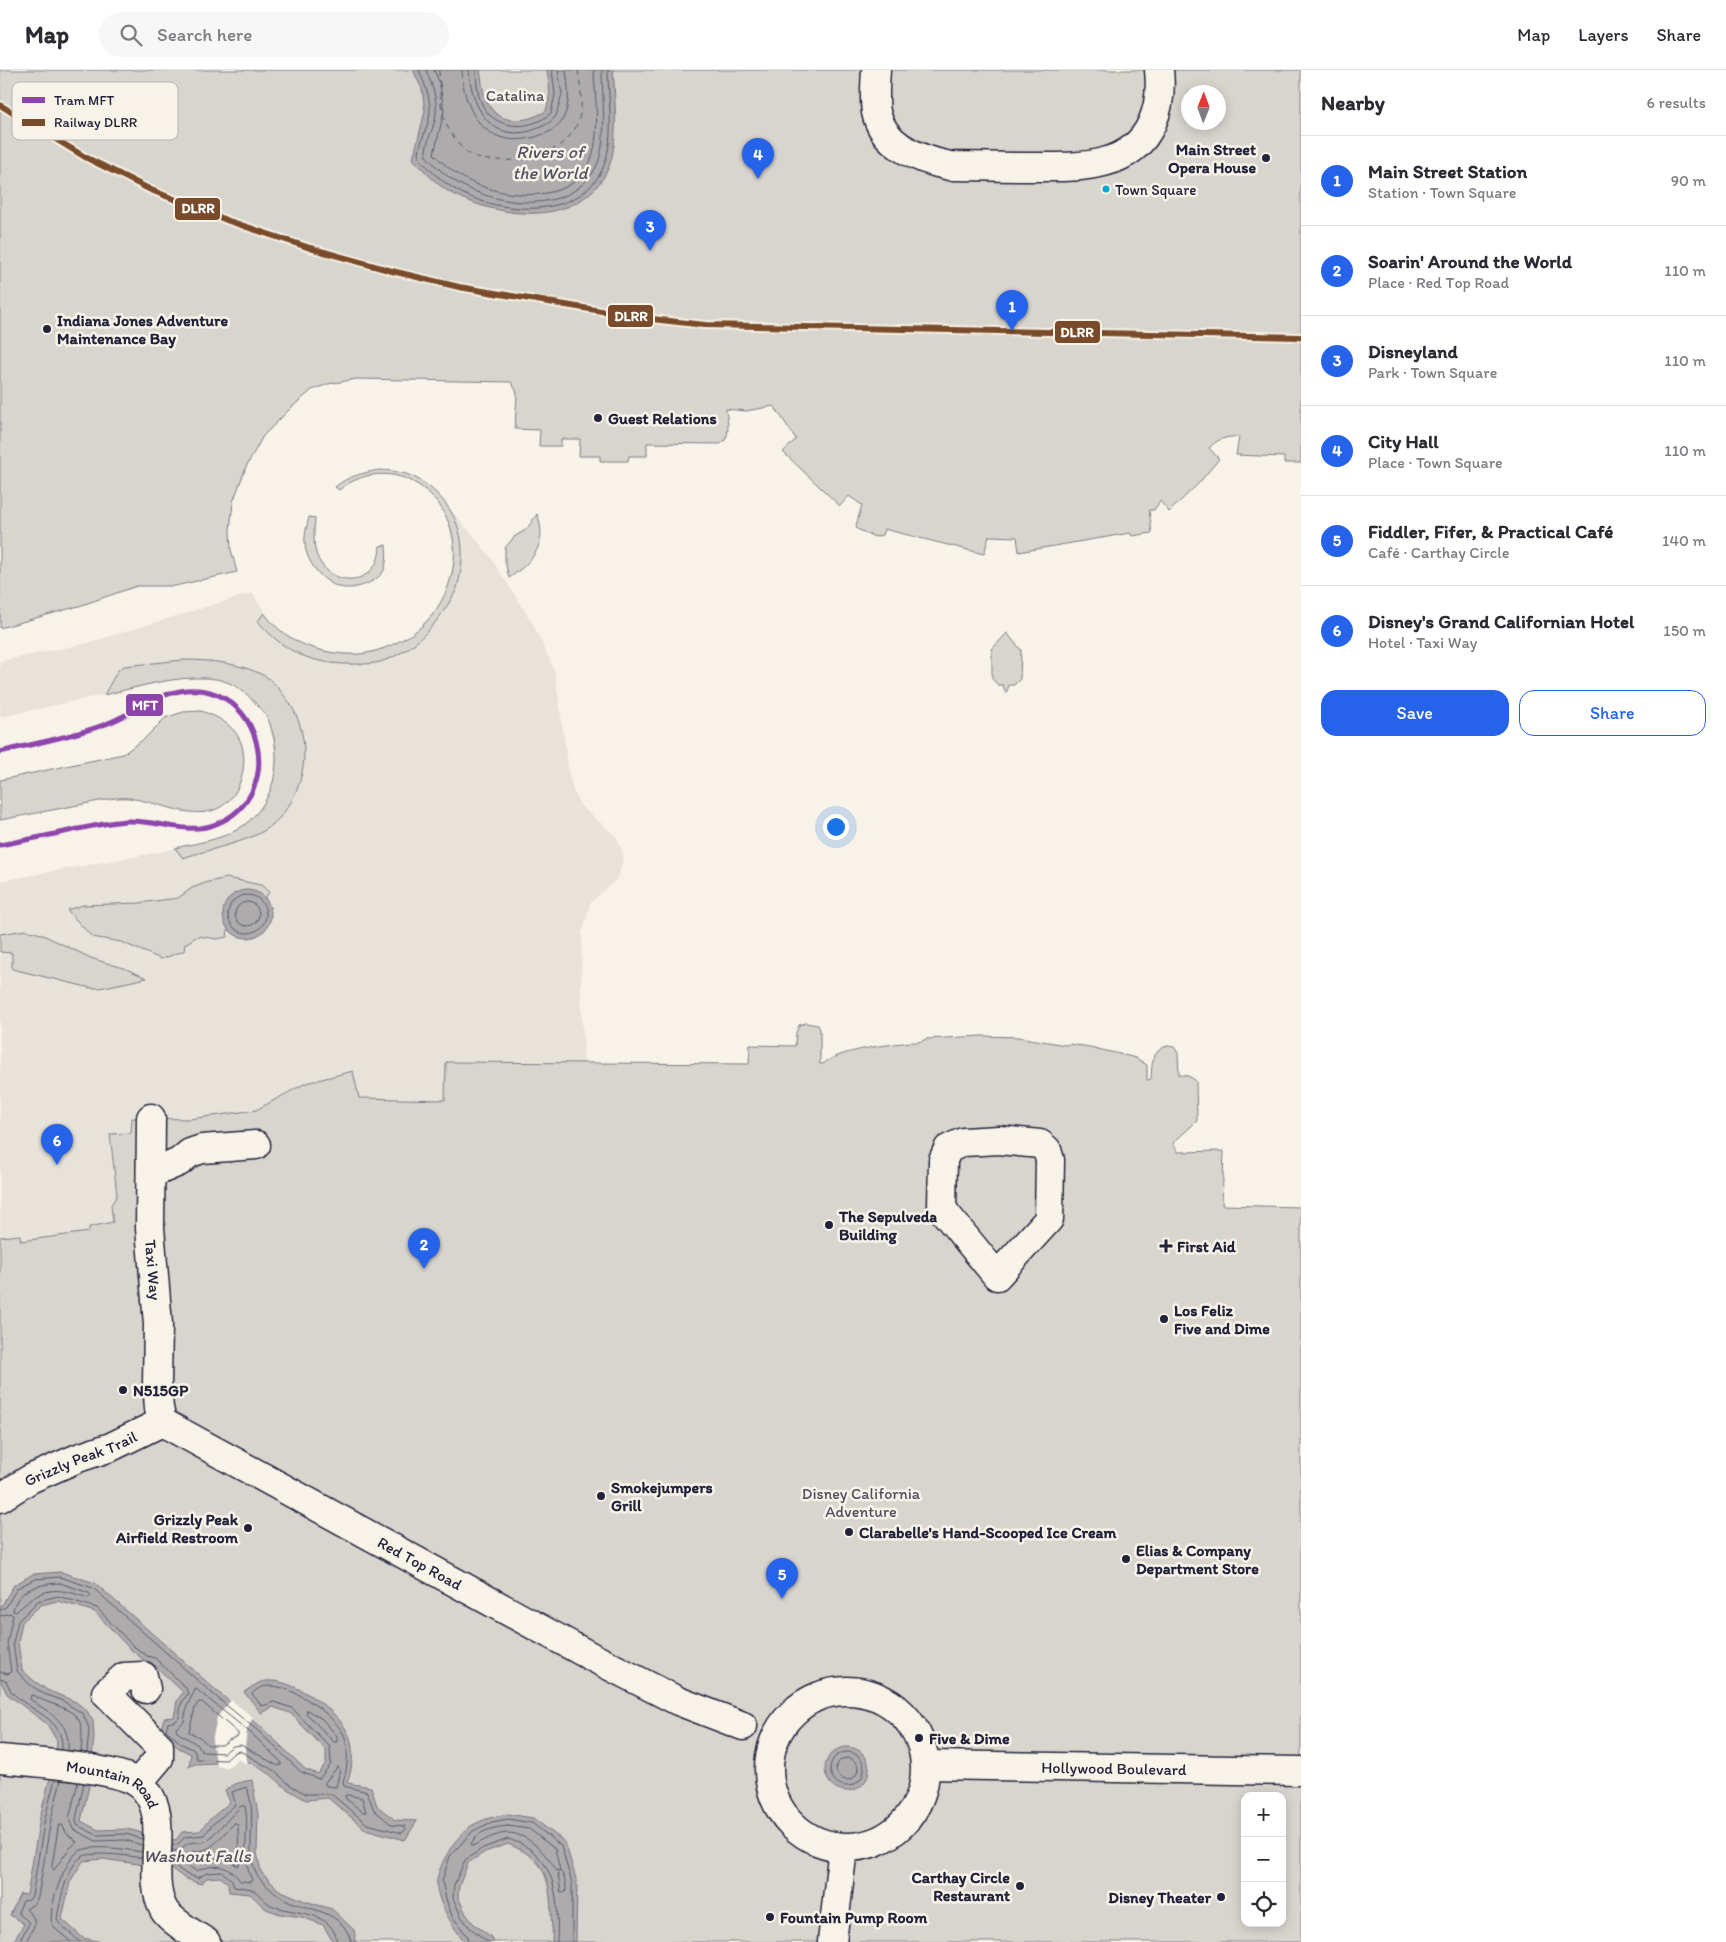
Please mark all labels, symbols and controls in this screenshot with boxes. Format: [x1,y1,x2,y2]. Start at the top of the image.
search box [99,12,449,57]
text: Map [25,20,69,49]
icon: search [117,21,145,49]
text: Search here [157,23,252,46]
text: Map [1517,24,1550,46]
text: Layers [1578,24,1628,46]
text: Share [1656,24,1701,46]
legend [12,82,178,140]
north arrow [1181,85,1226,130]
park label: Catalina [486,86,545,105]
text: Nearby [1321,90,1385,115]
text: Tram MFT [54,92,115,109]
text: 6 results [1646,93,1706,112]
text: Railway DLRR [54,114,137,131]
pin: 4 [742,138,774,179]
place label: Main Street Opera House [1168,140,1256,178]
water label: Rivers of the World [512,141,590,184]
marker: Main Street Opera House [1260,152,1272,164]
text: Main Street Station [1368,160,1527,183]
text: 1 [1333,171,1341,190]
text: 90 m [1671,171,1706,190]
place label: Town Square [1115,181,1196,199]
text: Station · Town Square [1368,183,1516,202]
marker: Town Square [1101,184,1111,194]
line badge: DLRR [174,197,221,221]
text: DLRR [181,200,215,217]
pin: 3 [634,210,666,251]
text: Soarin' Around the World [1368,250,1572,273]
text: 2 [1333,261,1341,280]
text: 110 m [1664,261,1706,280]
text: Place · Red Top Road [1368,273,1509,292]
pin: 1 [996,290,1028,331]
line badge: DLRR [607,304,654,328]
text: DLRR [614,308,648,325]
place label: Indiana Jones Adventure Maintenance Bay [57,311,228,349]
line badge: DLRR [1054,320,1101,344]
marker: Indiana Jones Adventure Maintenance Bay [41,323,53,335]
text: DLRR [1060,324,1094,341]
text: Disneyland [1368,340,1458,363]
text: 3 [1333,351,1341,370]
text: 110 m [1664,351,1706,370]
text: Park · Town Square [1368,363,1497,382]
place label: Guest Relations [608,409,717,428]
marker: Guest Relations [592,412,604,424]
text: City Hall [1368,430,1439,453]
text: 4 [1332,441,1342,460]
text: 110 m [1664,441,1706,460]
text: Place · Town Square [1368,453,1503,472]
text: Fiddler, Fifer, & Practical Café [1368,520,1613,543]
text: 5 [1333,531,1341,550]
text: 140 m [1662,531,1706,550]
text: Café · Carthay Circle [1368,543,1509,562]
text: Disney's Grand Californian Hotel [1368,610,1635,633]
text: 6 [1333,621,1341,640]
text: 150 m [1663,621,1706,640]
text: Hotel · Taxi Way [1368,633,1477,652]
button: Save [1321,690,1509,736]
button: Share [1519,690,1706,736]
line badge: MFT [125,693,164,717]
text: MFT [132,697,158,714]
your location [823,814,849,840]
pin: 6 [41,1124,73,1165]
place label: The Sepulveda Building [838,1207,937,1245]
marker: The Sepulveda Building [823,1219,835,1231]
pin: 2 [408,1228,440,1269]
place label: First Aid [1177,1237,1236,1256]
street label: Taxi Way [141,1239,165,1302]
marker: First Aid [1159,1239,1173,1253]
place label: Los Feliz Five and Dime [1174,1301,1270,1338]
marker: Los Feliz Five and Dime [1158,1313,1170,1325]
place label: N515GP [133,1381,189,1400]
marker: N515GP [117,1384,129,1396]
street label: Grizzly Peak Trail [20,1427,140,1490]
place label: Smokejumpers Grill [611,1478,713,1515]
park label: Disney California Adventure [802,1484,921,1521]
marker: Smokejumpers Grill [595,1490,607,1502]
place label: Grizzly Peak Airfield Restroom [115,1510,239,1547]
marker: Grizzly Peak Airfield Restroom [242,1522,254,1534]
place label: Clarabelle's Hand-Scooped Ice Cream [859,1523,1116,1543]
marker: Clarabelle's Hand-Scooped Ice Cream [843,1526,855,1538]
street label: Red Top Road [374,1533,466,1594]
place label: Elias & Company Department Store [1136,1541,1259,1579]
marker: Elias & Company Department Store [1120,1553,1132,1565]
pin: 5 [766,1558,798,1599]
place label: Five & Dime [929,1729,1010,1748]
marker: Five & Dime [913,1732,925,1744]
street label: Mountain Road [65,1756,163,1811]
street label: Hollywood Boulevard [1041,1758,1187,1779]
map controls [1241,1792,1286,1927]
button: + [1241,1792,1286,1837]
button: − [1241,1837,1286,1882]
water label: Washout Falls [143,1845,252,1867]
place label: Carthay Circle Restaurant [912,1868,1010,1905]
marker: Carthay Circle Restaurant [1014,1880,1026,1892]
button: locate [1241,1882,1286,1927]
place label: Disney Theater [1108,1888,1212,1908]
marker: Disney Theater [1215,1891,1227,1903]
place label: Fountain Pump Room [780,1908,928,1928]
marker: Fountain Pump Room [764,1911,776,1923]

